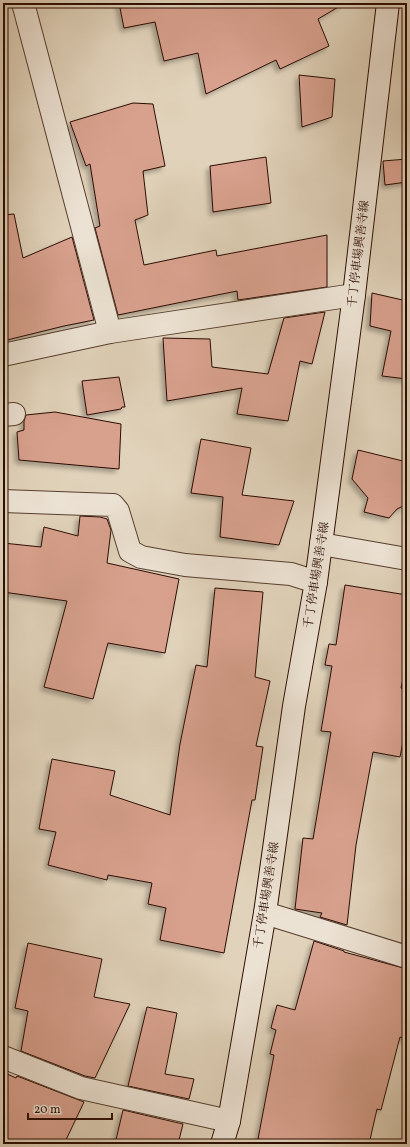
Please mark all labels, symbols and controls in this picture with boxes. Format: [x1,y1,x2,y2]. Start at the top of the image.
street label: 千丁停車場興善寺線 [344,200,374,309]
street label: 千丁停車場興善寺線 [301,521,333,630]
street label: 千丁停車場興善寺線 [251,841,283,950]
scale bar [28,1095,112,1121]
text: 20 m [34,1102,61,1118]

